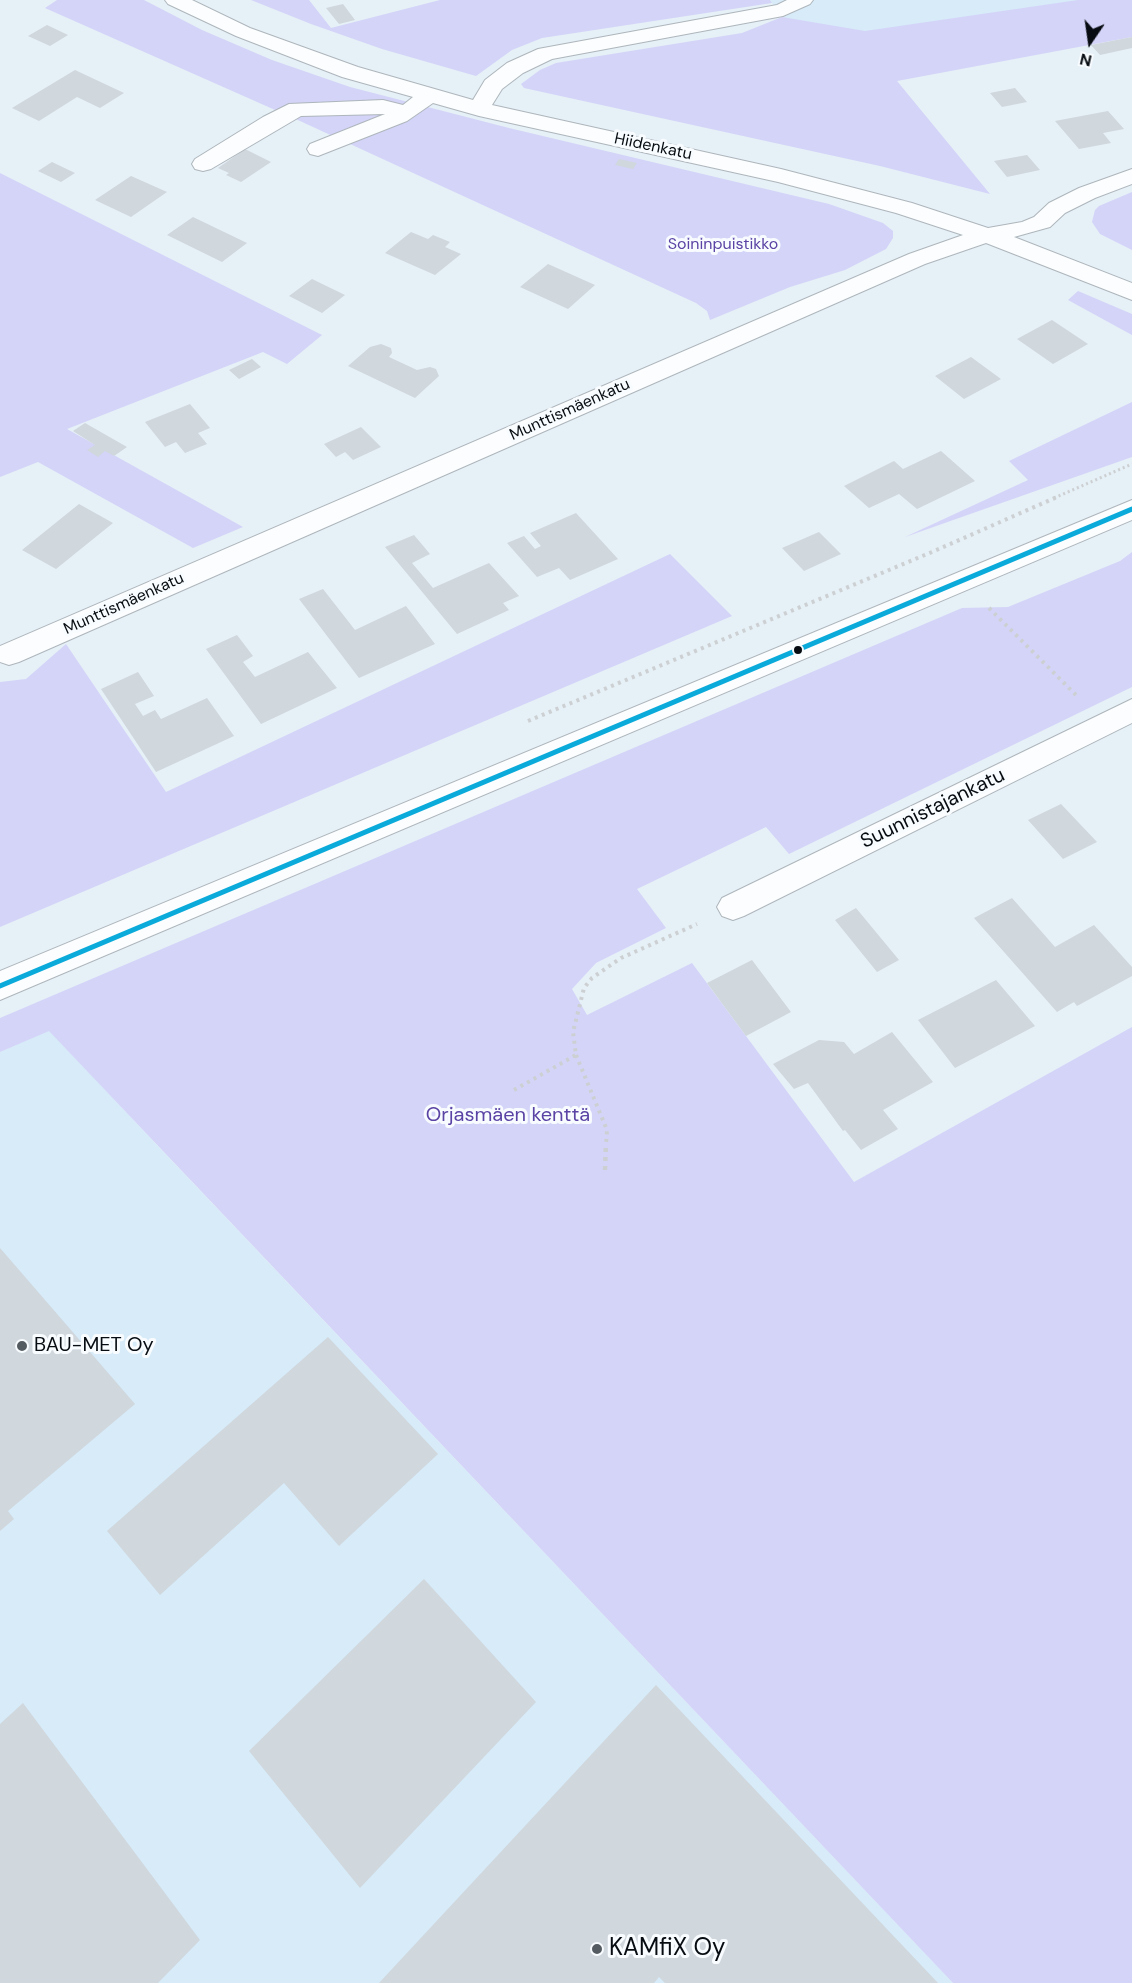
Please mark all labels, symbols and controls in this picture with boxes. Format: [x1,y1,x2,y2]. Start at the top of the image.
north arrow [1060,12,1120,72]
text: N [1078,48,1094,72]
street label: Hiidenkatu [612,129,694,165]
park label: Soininpuistikko [668,235,778,255]
street label: Munttismäenkatu [507,375,633,445]
street label: Munttismäenkatu [61,569,187,639]
unlabelled marker [792,644,804,656]
street label: Suunnistajankatu [857,764,1009,854]
park label: Orjasmäen kenttä [426,1104,590,1128]
place label: BAU-MET Oy [34,1334,154,1358]
marker: BAU-MET Oy [15,1339,29,1353]
place label: KAMfiX Oy [609,1935,725,1963]
marker: KAMfiX Oy [590,1942,604,1956]

